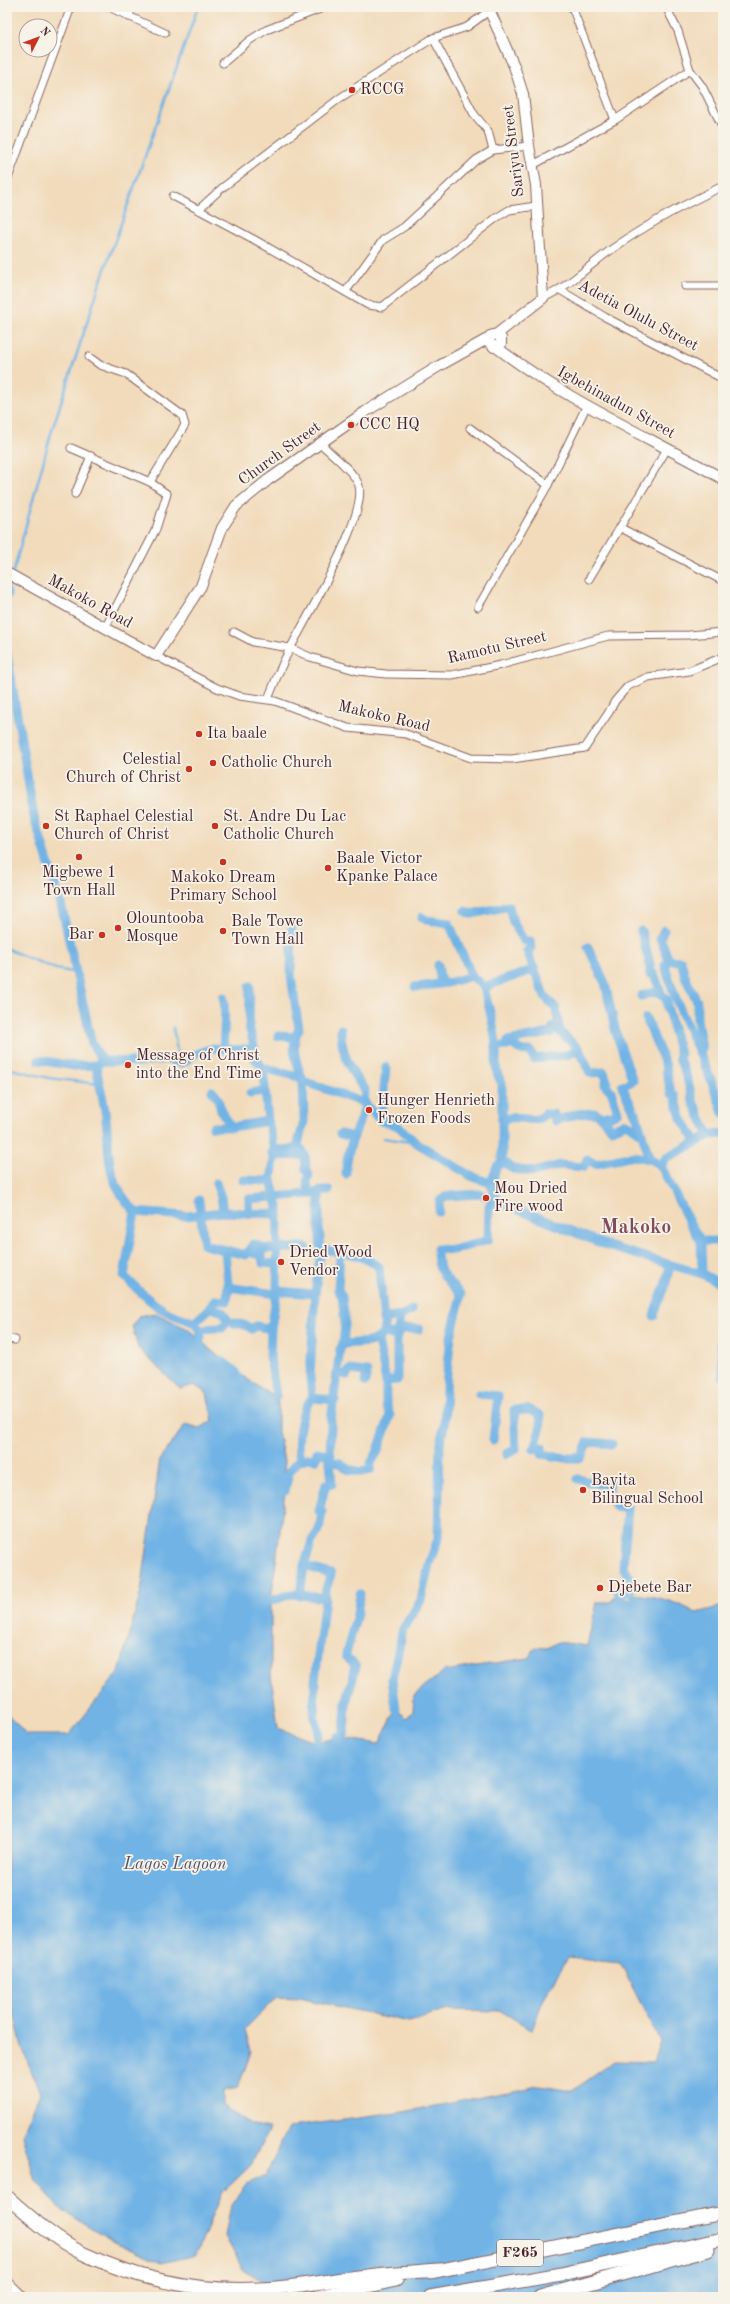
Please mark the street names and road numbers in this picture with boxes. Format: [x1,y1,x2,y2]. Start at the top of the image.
street label: Sariyu Street [500,104,528,198]
street label: Adetia Olulu Street [575,277,701,355]
street label: Igbehinadun Street [554,364,678,442]
street label: Church Street [236,419,324,489]
street label: Makoko Road [45,572,135,632]
street label: Ramotu Street [446,629,548,667]
street label: Makoko Road [336,699,432,735]
road number: F265 [497,2240,543,2266]

